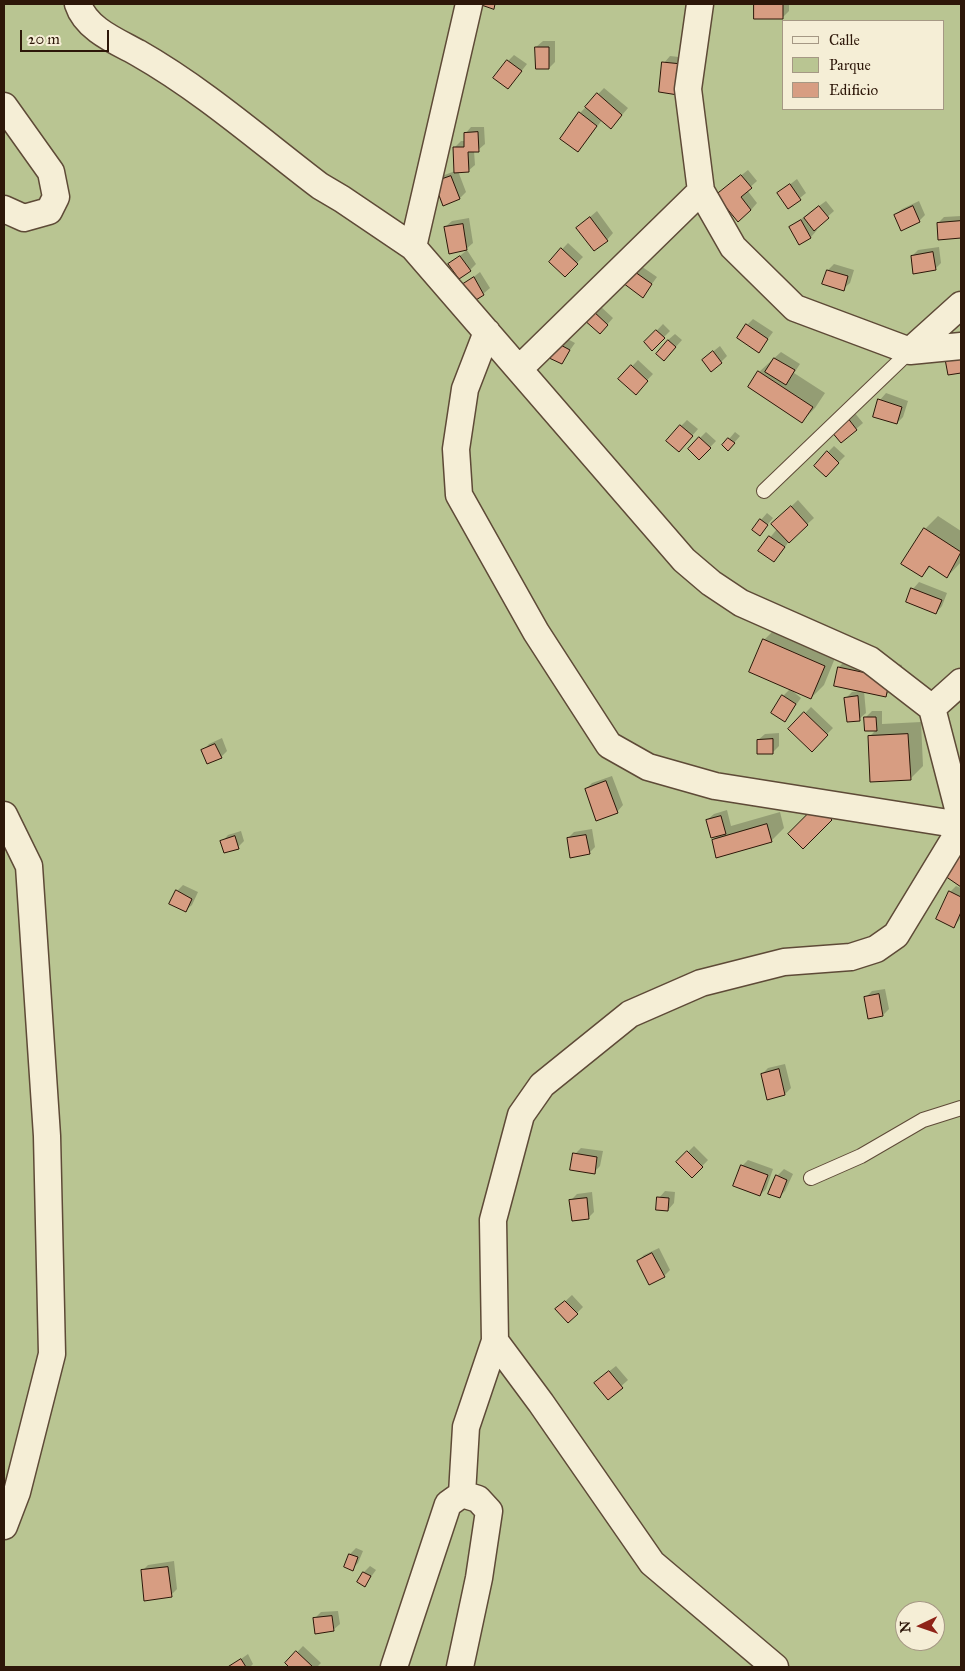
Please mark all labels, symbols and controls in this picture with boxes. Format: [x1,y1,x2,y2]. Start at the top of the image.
scale bar [22,20,111,52]
legend [782,20,945,110]
text: 20 m [28,30,60,48]
text: Calle [829,31,860,49]
text: Parque [829,56,871,74]
text: Edificio [829,81,878,99]
north arrow [895,1601,945,1651]
text: N [897,1620,914,1633]

